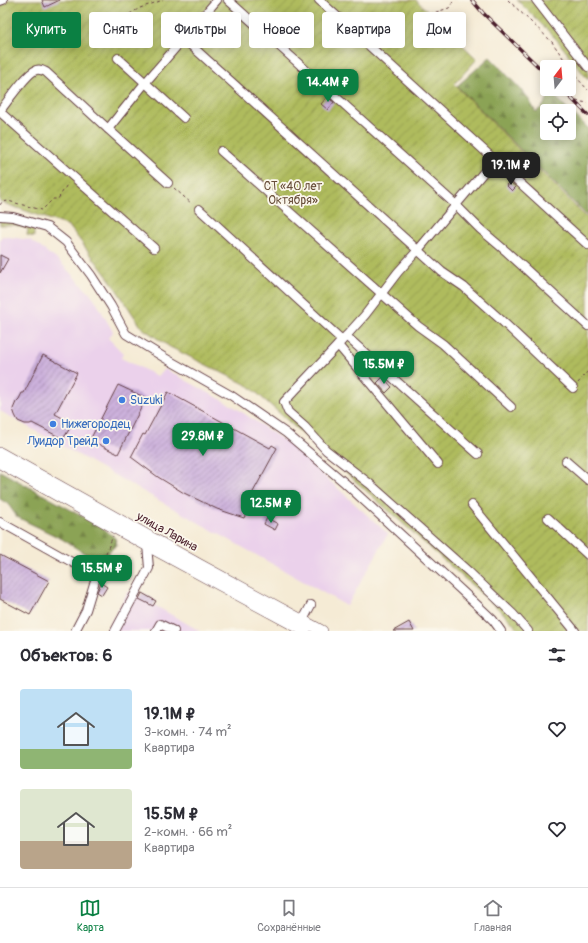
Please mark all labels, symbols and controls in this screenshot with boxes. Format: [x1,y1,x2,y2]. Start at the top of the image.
chip: Купить [12,12,81,48]
chip: Снять [89,12,153,48]
chip: Фильтры [161,12,241,48]
chip: Новое [249,12,314,48]
chip: Квартира [322,12,405,48]
chip: Дом [413,12,466,48]
north arrow [540,60,576,96]
map controls [540,60,576,140]
pin: 14.4M ₽ [291,69,365,103]
text: 14.4M ₽ [307,74,350,90]
button: locate [540,104,576,140]
pin: 19.1M ₽ [474,152,548,186]
text: 19.1M ₽ [491,157,531,173]
park label: СТ «40 лет Октября» [264,179,322,208]
pin: 15.5M ₽ [347,351,421,385]
text: 15.5M ₽ [363,356,405,372]
place label: Suzuki [130,393,162,408]
marker: Suzuki [117,395,127,405]
place label: Нижегородец [61,417,131,432]
marker: Нижегородец [48,419,58,429]
pin: 29.8M ₽ [166,423,240,457]
text: 29.8M ₽ [181,428,225,444]
place label: Луидор Трейд [26,434,99,449]
marker: Луидор Трейд [101,436,111,446]
pin: 12.5M ₽ [234,490,308,524]
text: 12.5M ₽ [250,495,292,511]
street label: улица Ларина [133,509,201,555]
pin: 15.5M ₽ [65,555,139,589]
text: 15.5M ₽ [81,560,123,576]
icon: filters [546,644,568,666]
text: Объектов: 6 [20,645,112,666]
text: 19.1M ₽ [144,703,196,724]
icon: home [52,705,100,753]
icon: heart [546,718,568,740]
text: 3-комн. · 74 m² [144,724,231,740]
text: Квартира [144,740,195,756]
text: 15.5M ₽ [144,803,199,824]
icon: home [52,805,100,853]
icon: heart [546,818,568,840]
text: 2-комн. · 66 m² [144,824,232,840]
text: Квартира [144,840,195,856]
tab: Карта [77,897,104,934]
tab: Сохранённые [257,897,321,934]
tab: Главная [474,897,511,934]

